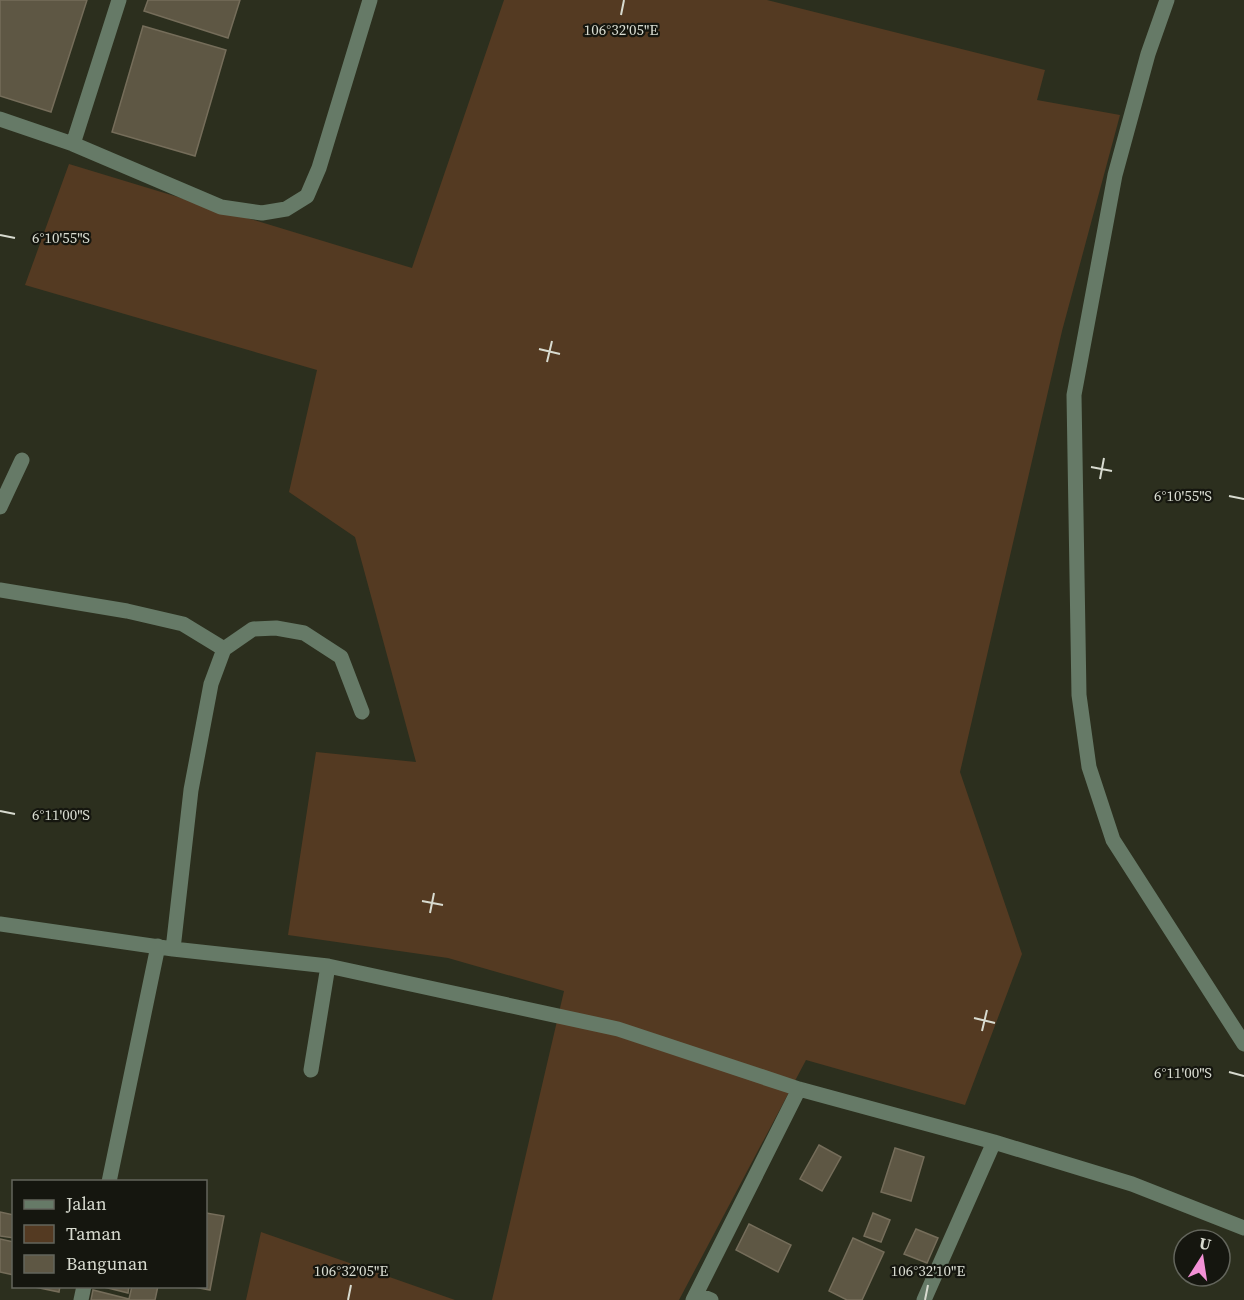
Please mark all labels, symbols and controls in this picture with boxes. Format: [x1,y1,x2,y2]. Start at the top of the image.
text: 106°32'05"E [584,19,658,40]
text: 6°10'55"S [32,227,90,248]
text: 6°10'55"S [1154,485,1212,506]
text: 6°11'00"S [32,804,90,825]
text: 6°11'00"S [1154,1062,1212,1083]
legend [12,1180,207,1288]
text: Jalan [65,1191,107,1216]
text: Taman [66,1221,121,1246]
north arrow [1172,1228,1232,1288]
text: U [1197,1231,1213,1255]
text: Bangunan [66,1251,148,1276]
text: 106°32'05"E [314,1260,388,1281]
text: 106°32'10"E [891,1260,965,1281]

